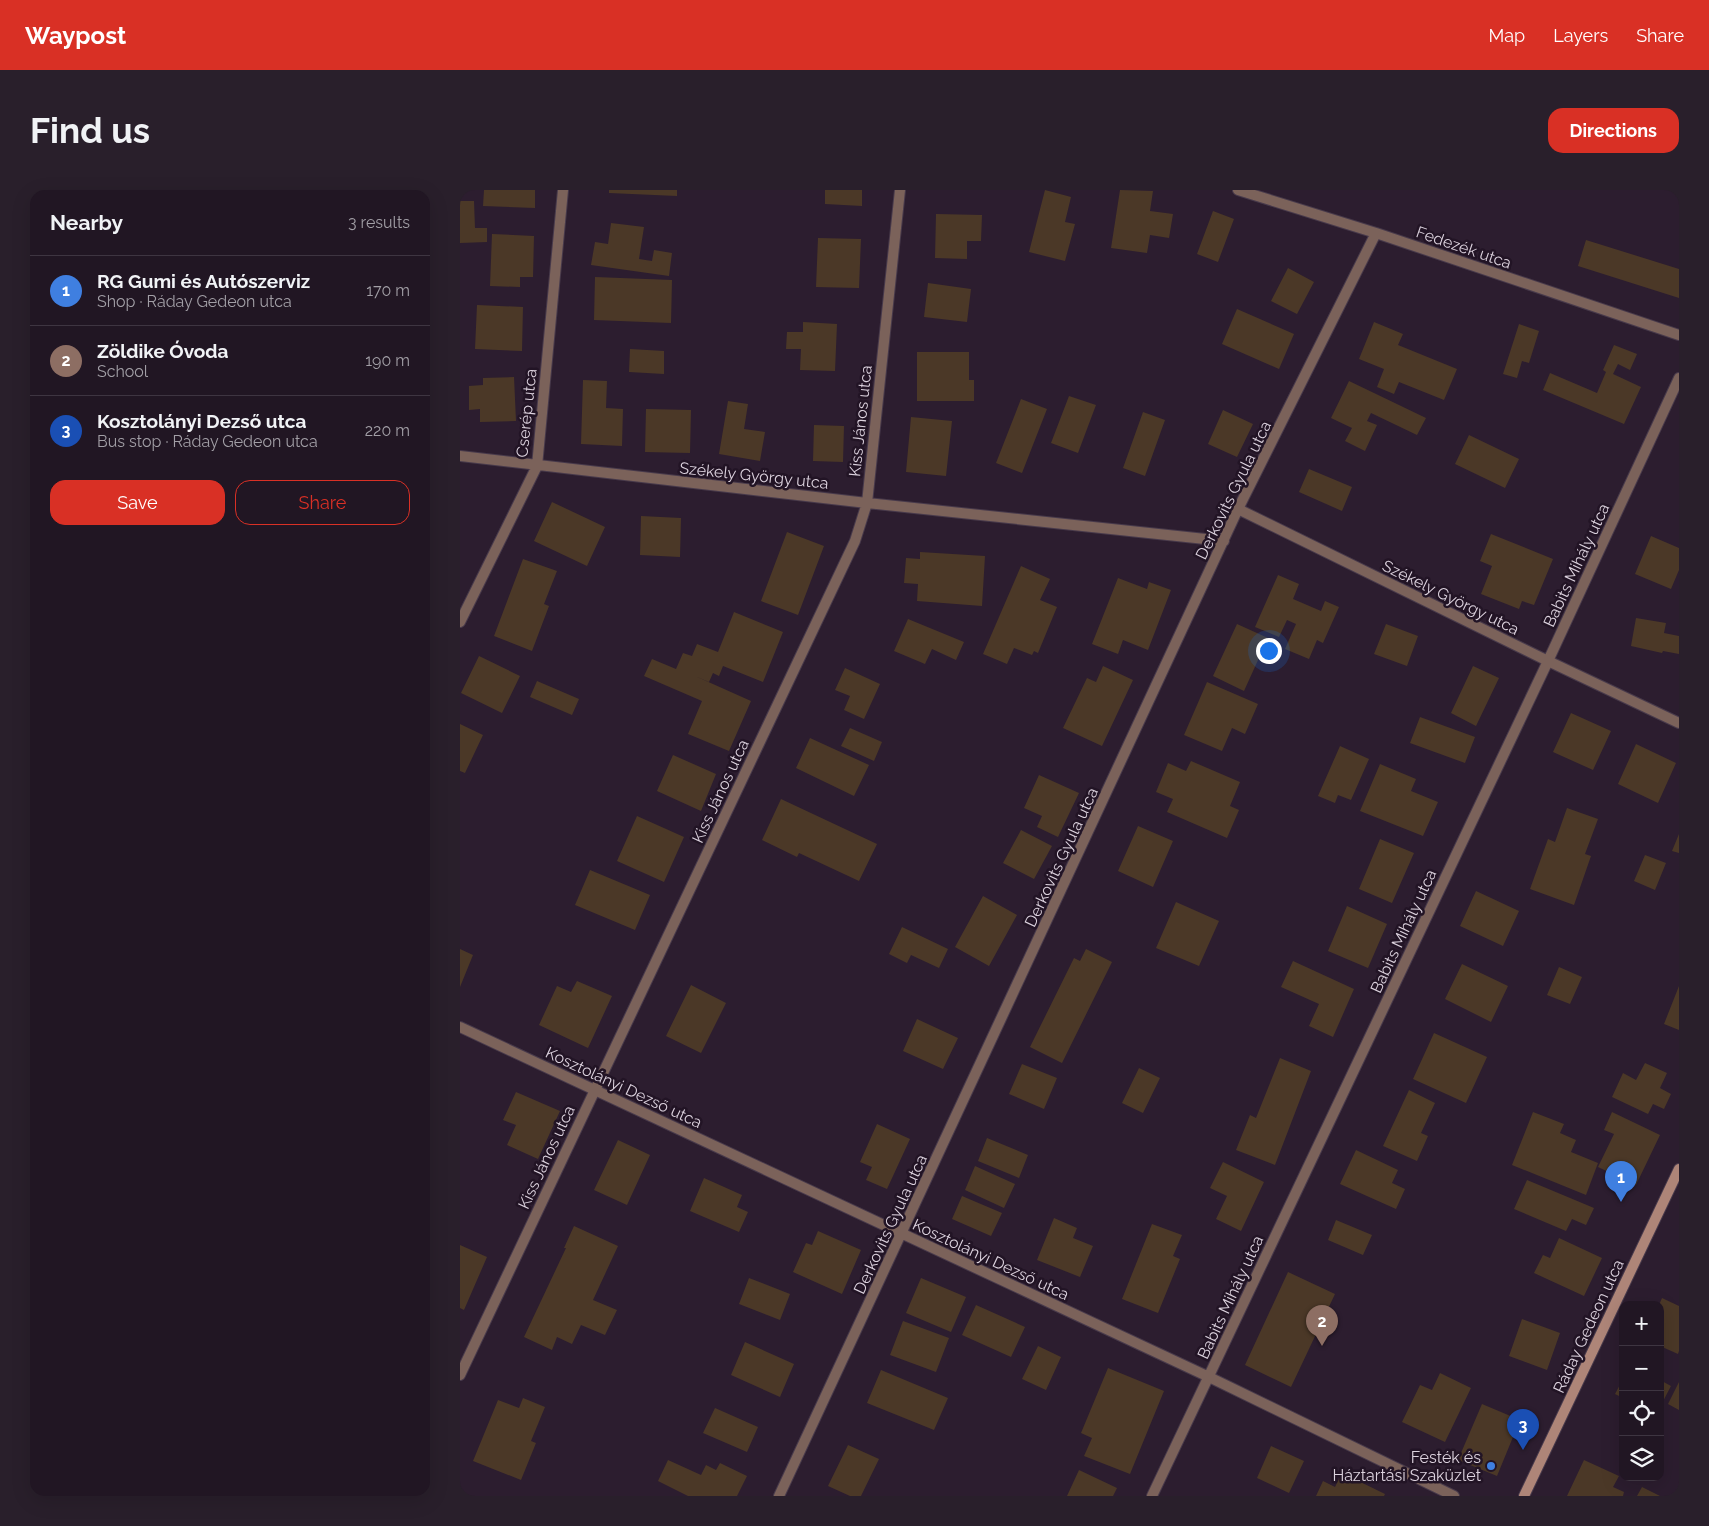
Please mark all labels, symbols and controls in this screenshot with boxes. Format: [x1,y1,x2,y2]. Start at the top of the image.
text: Waypost [25,21,126,50]
text: Map [1489,25,1525,46]
text: Layers [1553,25,1608,46]
text: Share [1636,25,1684,46]
button: Directions [1548,108,1679,153]
text: Find us [30,110,150,151]
text: Nearby [50,210,123,235]
text: 3 results [348,213,410,232]
street label: Fedezék utca [1414,222,1514,273]
text: RG Gumi és Autószerviz [97,270,310,292]
text: 1 [62,281,70,300]
text: 170 m [366,281,410,300]
text: Shop · Ráday Gedeon utca [97,292,292,311]
text: Zöldike Óvoda [97,340,229,362]
text: 2 [61,351,71,370]
text: 190 m [365,351,410,370]
text: School [97,362,148,381]
street label: Kiss János utca [845,364,876,478]
street label: Cserép utca [512,368,541,458]
text: Kosztolányi Dezső utca [97,410,306,432]
street label: Derkovits Gyula utca [1192,418,1275,563]
text: 3 [62,421,70,440]
text: 220 m [365,421,410,440]
text: Bus stop · Ráday Gedeon utca [97,432,318,451]
street label: Székely György utca [679,458,829,493]
button: Save [50,480,225,525]
button: Share [235,480,410,525]
street label: Babits Mihály utca [1540,500,1613,630]
street label: Székely György utca [1379,556,1522,639]
your location [1256,638,1282,664]
street label: Kiss János utca [688,736,753,846]
street label: Derkovits Gyula utca [1021,784,1102,930]
street label: Babits Mihály utca [1367,866,1440,996]
street label: Kosztolányi Dezső utca [543,1043,705,1132]
street label: Kiss János utca [514,1102,579,1212]
street label: Derkovits Gyula utca [850,1151,931,1297]
pin: 1 [1605,1161,1637,1202]
street label: Kosztolányi Dezső utca [910,1215,1072,1304]
street label: Babits Mihály utca [1194,1232,1267,1362]
street label: Ráday Gedeon utca [1549,1256,1628,1396]
map controls [1619,1301,1664,1481]
button: + [1619,1301,1664,1346]
pin: 2 [1306,1305,1338,1346]
button: − [1619,1346,1664,1391]
button: locate [1619,1391,1664,1436]
pin: 3 [1507,1409,1539,1450]
button: layers [1619,1436,1664,1481]
place label: Festék és Háztartási Szaküzlet [1332,1448,1482,1485]
marker: Festék és Háztartási Szaküzlet [1485,1460,1497,1472]

